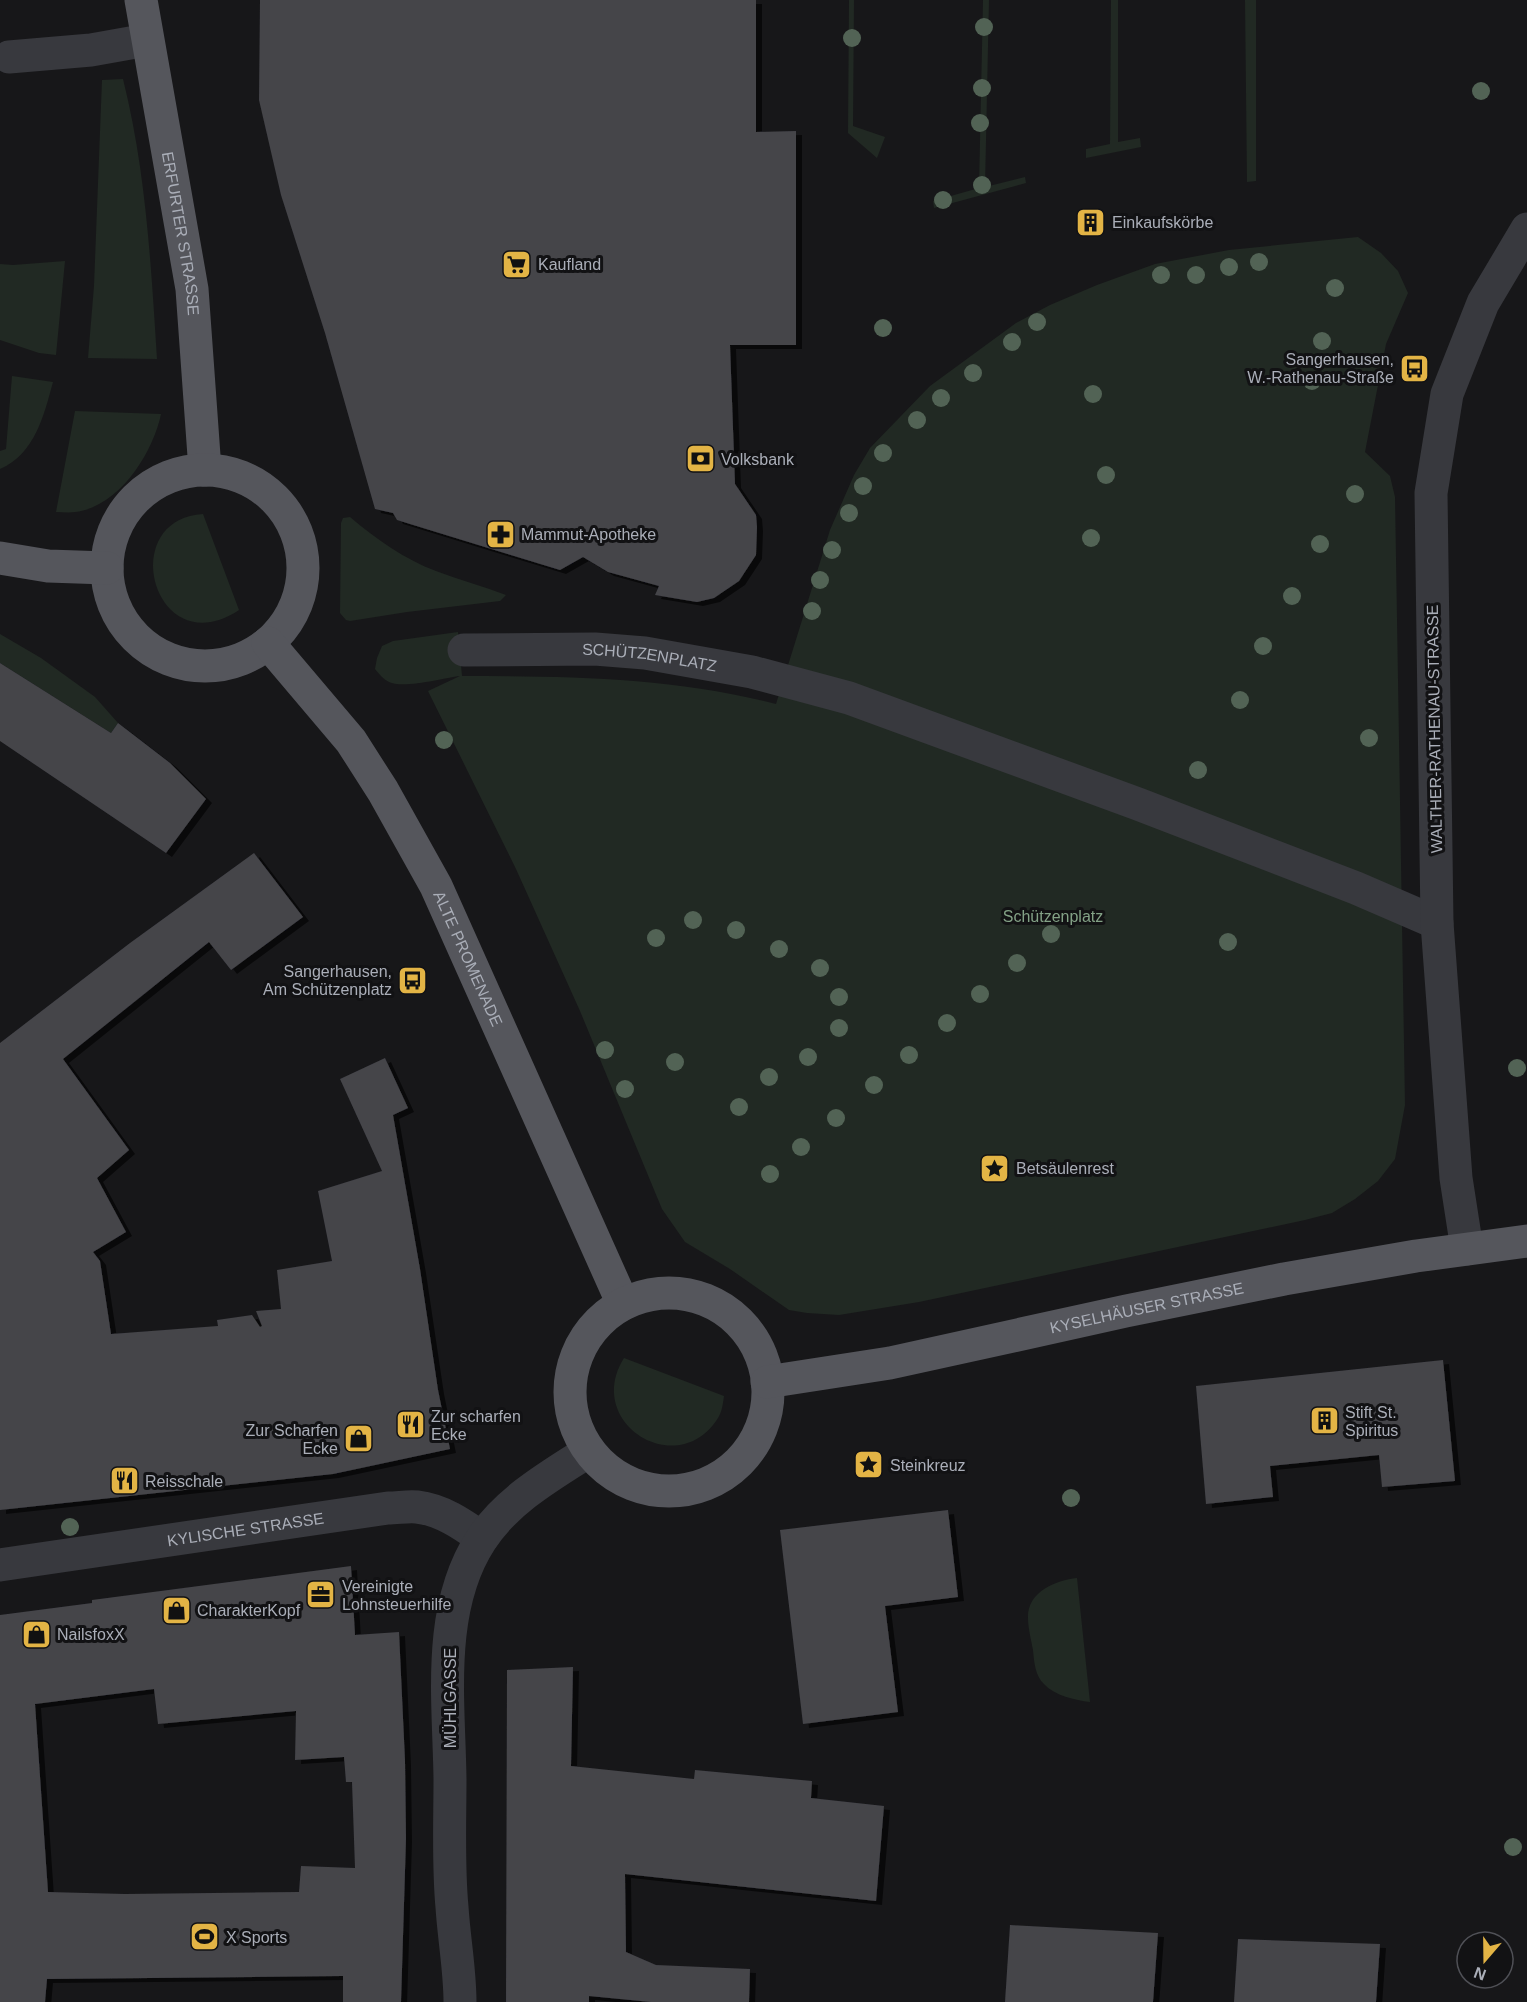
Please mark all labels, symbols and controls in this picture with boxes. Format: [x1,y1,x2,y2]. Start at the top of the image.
street label: ERFURTER STRASSE [159,150,202,316]
building icon: Einkaufskörbe [1075,206,1107,238]
place label: Einkaufskörbe [1112,214,1213,231]
supermarket icon: Kaufland [501,248,533,280]
place label: Kaufland [538,256,601,273]
place label: Sangerhausen, W.-Rathenau-Straße [1247,351,1394,386]
bus stop icon: Sangerhausen, W.-Rathenau-Straße [1399,352,1431,384]
bank icon: Volksbank [684,443,716,475]
place label: Volksbank [721,451,795,468]
pharmacy icon: Mammut-Apotheke [484,518,516,550]
place label: Mammut-Apotheke [521,526,656,543]
street label: WALTHER-RATHENAU-STRASSE [1424,605,1445,853]
street label: SCHÜTZENPLATZ [582,641,718,675]
street label: ALTE PROMENADE [430,888,506,1029]
park label: Schützenplatz [1003,908,1103,925]
place label: Sangerhausen, Am Schützenplatz [263,963,392,998]
bus stop icon: Sangerhausen, Am Schützenplatz [397,964,429,996]
place icon: Betsäulenrest [979,1152,1011,1184]
place label: Betsäulenrest [1016,1160,1114,1177]
street label: KYSELHÄUSER STRASSE [1048,1279,1245,1337]
place label: Stift St. Spiritus [1345,1404,1398,1439]
building icon: Stift St. Spiritus [1308,1405,1340,1437]
place label: Zur scharfen Ecke [431,1408,521,1443]
restaurant icon: Zur scharfen Ecke [394,1409,426,1441]
place label: Zur Scharfen Ecke [246,1422,338,1457]
shop icon: Zur Scharfen Ecke [343,1423,375,1455]
place icon: Steinkreuz [853,1449,885,1481]
place label: Steinkreuz [890,1457,966,1474]
restaurant icon: Reisschale [108,1465,140,1497]
place label: Reisschale [145,1473,223,1490]
street label: KYLISCHE STRASSE [166,1510,325,1549]
place label: Vereinigte Lohnsteuerhilfe [342,1578,452,1613]
office icon: Vereinigte Lohnsteuerhilfe [305,1579,337,1611]
shop icon: CharakterKopf [160,1594,192,1626]
place label: CharakterKopf [197,1602,301,1619]
shop icon: NailsfoxX [20,1618,52,1650]
place label: NailsfoxX [57,1626,125,1643]
street label: MÜHLGASSE [442,1648,459,1748]
sports icon: X Sports [189,1921,221,1953]
place label: X Sports [226,1929,287,1946]
north arrow [1455,1930,1515,1990]
text: N [1472,1964,1488,1984]

